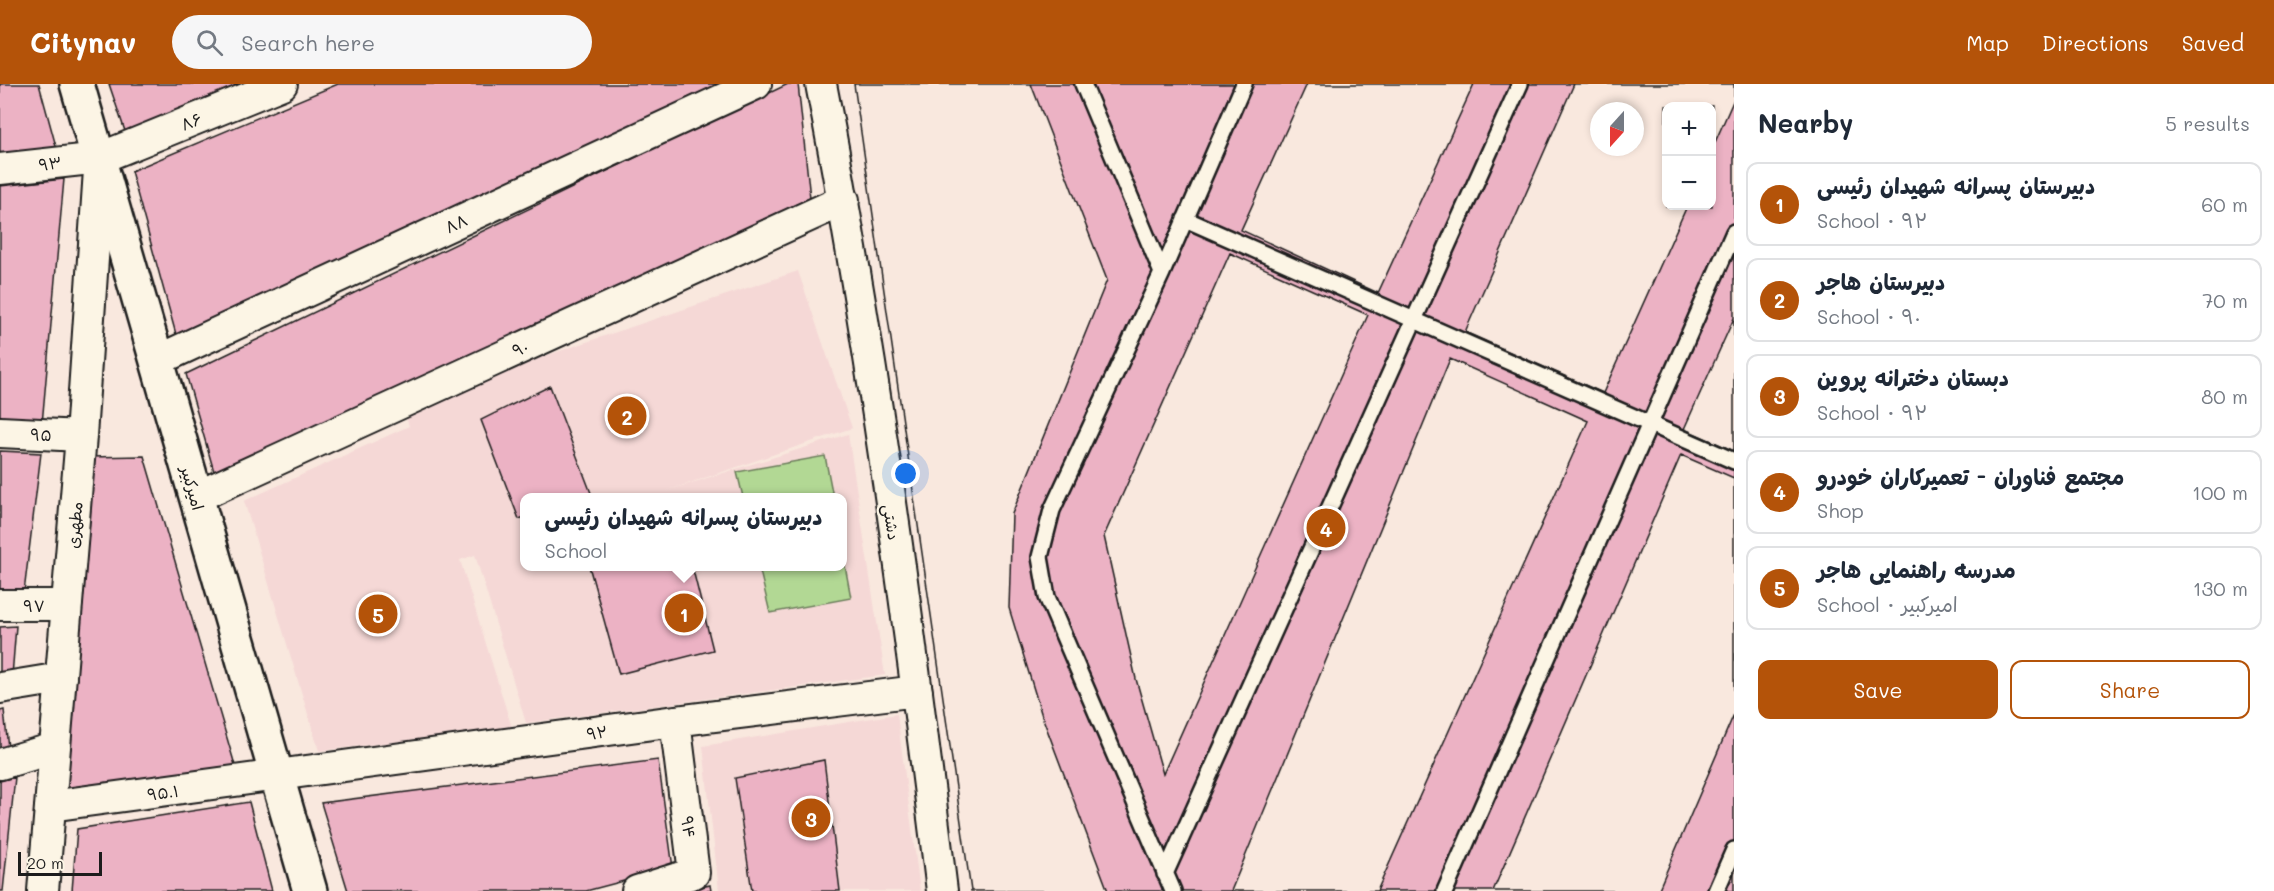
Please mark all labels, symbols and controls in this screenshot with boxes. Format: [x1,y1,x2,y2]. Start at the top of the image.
search box [172,15,592,69]
text: Citynav [30,24,136,60]
icon: search [193,26,226,59]
text: Search here [241,28,375,57]
text: Map [1966,29,2009,56]
text: Directions [2042,29,2149,56]
text: Saved [2182,29,2244,56]
north arrow [1590,102,1644,156]
map controls [1662,102,1716,210]
button: + [1662,102,1716,156]
text: Nearby [1758,106,1853,140]
street label: ۸۶ [177,107,205,135]
text: 5 results [2165,110,2250,136]
street label: ۹۳ [37,151,63,175]
button: − [1662,156,1716,210]
text: دبیرستان پسرانه شهیدان رئیسی [1817,171,2095,200]
text: 1 [1775,191,1784,217]
text: 60 m [2201,191,2248,217]
text: School · ۹۲ [1817,207,1928,233]
street label: ۸۸ [441,209,471,237]
text: دبیرستان هاجر [1817,267,1945,296]
text: 2 [1774,287,1785,313]
text: 70 m [2202,287,2248,313]
text: School · ۹۰ [1817,303,1921,329]
street label: ۹۰ [509,335,531,361]
text: دبستان دخترانه پروین [1817,363,2009,392]
text: 3 [1774,383,1786,409]
text: 80 m [2201,383,2248,409]
pin: 2 [608,394,646,438]
text: School · ۹۲ [1817,399,1928,425]
street label: ۹۵ [30,423,52,445]
your location [891,459,920,488]
street label: امیرکبیر [176,462,209,512]
text: مجتمع فناوران - تعمیرکاران خودرو [1817,462,2124,491]
text: 4 [1773,479,1786,505]
text: 100 m [2192,479,2248,505]
popup [520,493,847,571]
text: Shop [1817,497,1864,523]
street label: مطهری [61,501,87,549]
text: دبیرستان پسرانه شهیدان رئیسی [544,502,823,531]
street label: دشتی [878,503,905,542]
pin: 4 [1306,506,1346,550]
text: School [544,537,607,563]
text: مدرسه راهنمایی هاجر [1817,555,2016,584]
text: 5 [1774,575,1785,601]
text: 130 m [2193,575,2248,601]
pin: 1 [664,590,704,636]
text: School · امیرکبیر [1817,591,1958,617]
pin: 5 [358,592,398,636]
street label: ۹۷ [23,595,45,616]
button: Save [1758,660,1998,719]
button: Share [2010,660,2250,719]
street label: ۹۲ [585,720,609,744]
street label: ۹۵.۱ [146,780,180,804]
pin: 3 [792,796,830,840]
street label: ۹۴ [677,815,701,839]
scale bar [18,849,102,876]
text: 20 m [27,852,64,873]

